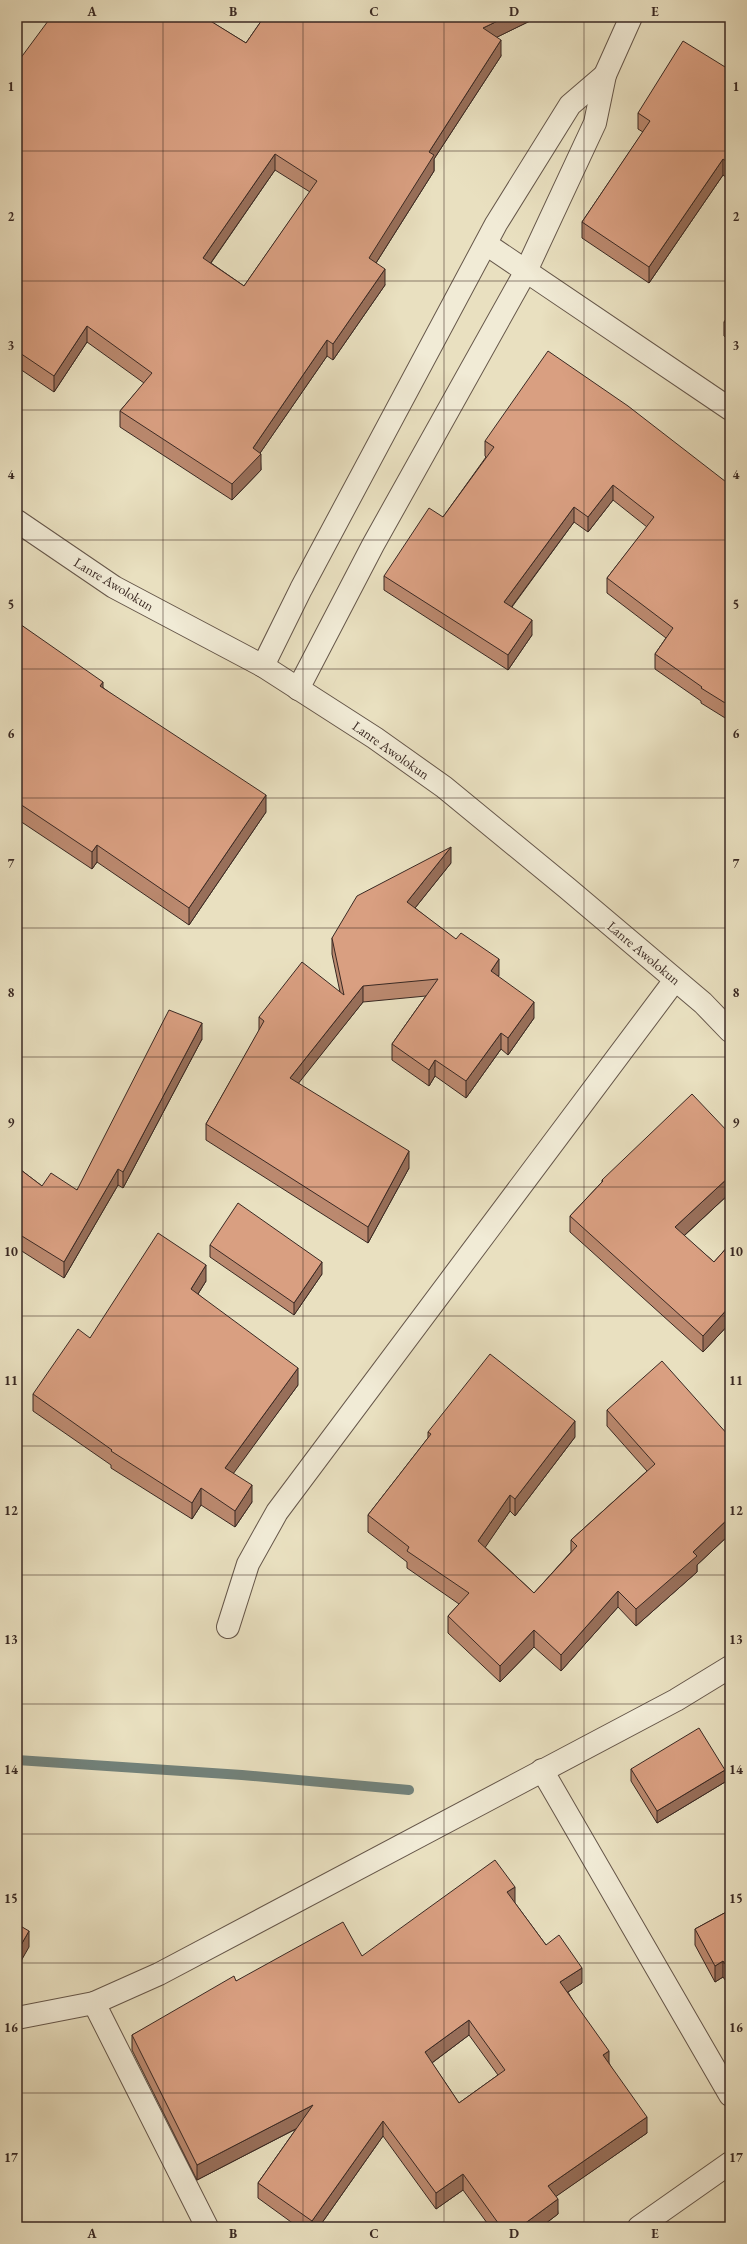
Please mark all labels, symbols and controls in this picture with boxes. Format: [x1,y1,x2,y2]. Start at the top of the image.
text: A [86,3,97,20]
text: B [229,3,237,20]
text: C [369,3,379,20]
text: D [509,3,519,20]
text: E [651,3,659,20]
text: 1 [8,78,15,95]
text: 1 [733,78,740,95]
text: 2 [8,208,15,225]
text: 2 [733,208,740,225]
text: 3 [8,337,15,354]
text: 3 [733,337,740,354]
text: 4 [8,466,15,483]
text: 4 [733,466,740,483]
street label: Lanre Awolokun [71,553,158,615]
text: 5 [8,596,14,613]
text: 5 [733,596,739,613]
street label: Lanre Awolokun [349,717,434,784]
text: 6 [8,725,15,742]
text: 6 [733,725,740,742]
text: 7 [8,855,15,872]
text: 7 [733,855,740,872]
street label: Lanre Awolokun [604,917,685,989]
text: 8 [8,984,15,1001]
text: 8 [733,984,740,1001]
text: 9 [8,1114,15,1131]
text: 9 [733,1114,740,1131]
text: 10 [4,1243,18,1260]
text: 10 [729,1243,743,1260]
text: 11 [4,1372,18,1389]
text: 11 [729,1372,743,1389]
text: 12 [4,1502,18,1519]
text: 12 [729,1502,743,1519]
text: 13 [4,1631,18,1648]
text: 13 [729,1631,743,1648]
text: 14 [4,1761,18,1778]
text: 14 [729,1761,743,1778]
text: 15 [4,1890,18,1907]
text: 15 [729,1890,743,1907]
text: 16 [4,2019,18,2036]
text: 16 [729,2019,743,2036]
text: 17 [4,2149,18,2166]
text: 17 [729,2149,743,2166]
text: A [86,2225,97,2242]
text: B [229,2225,237,2242]
text: C [369,2225,379,2242]
text: D [509,2225,519,2242]
text: E [651,2225,659,2242]

